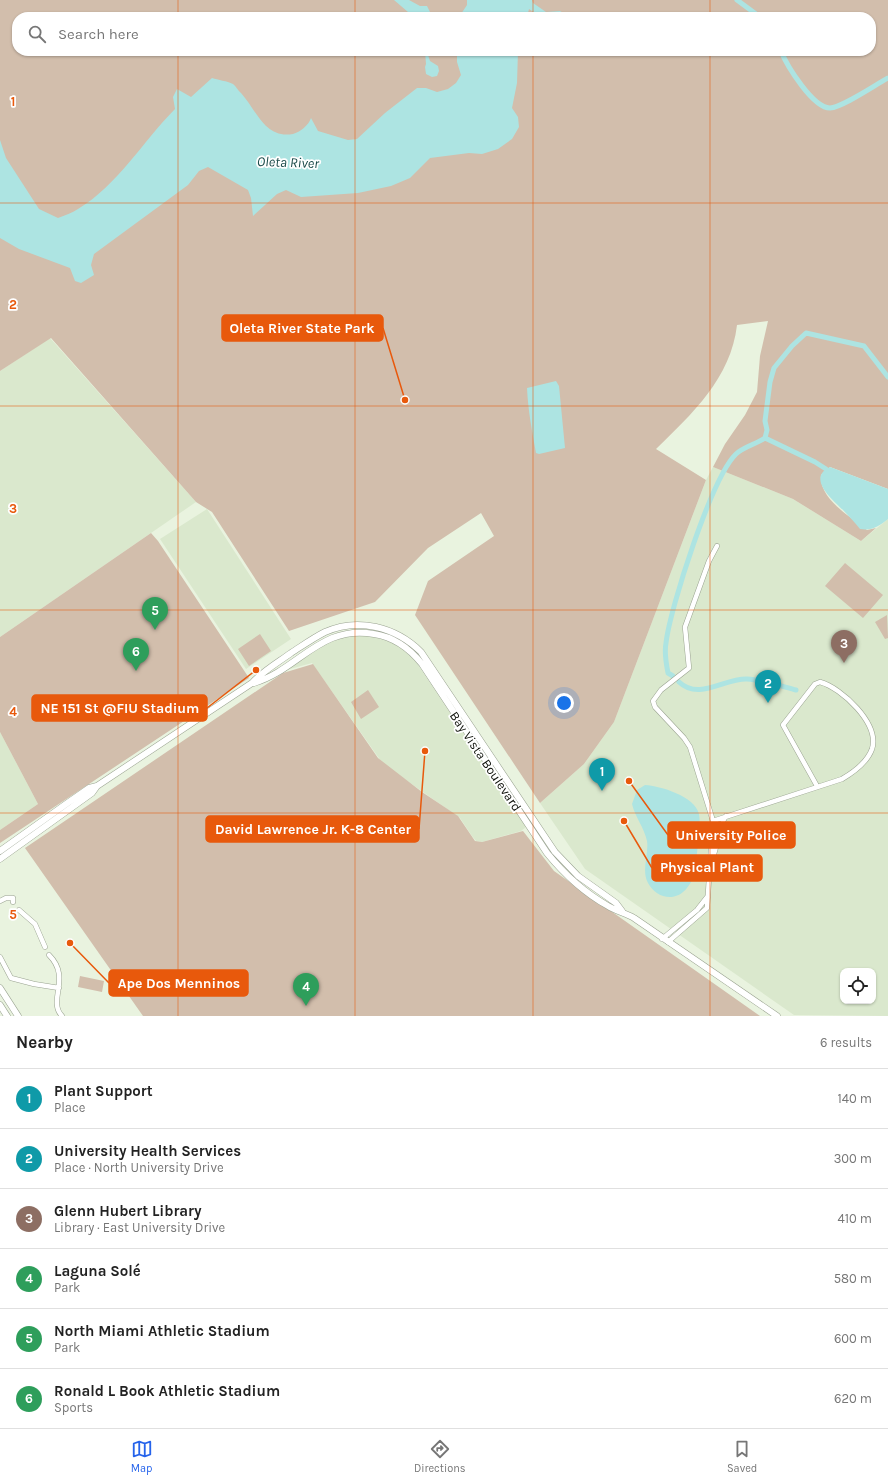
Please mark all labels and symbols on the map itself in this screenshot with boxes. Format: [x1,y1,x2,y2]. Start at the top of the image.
text: 1 [11,94,15,109]
water label: Oleta River [257,153,320,172]
text: 2 [9,297,17,312]
callout: Oleta River State Park [222,315,383,341]
text: Oleta River State Park [229,320,375,337]
text: 3 [9,501,17,516]
pin: 5 [142,597,168,630]
pin: 3 [831,630,857,663]
pin: 6 [123,638,149,671]
pin: 2 [755,670,781,703]
your location [554,693,574,713]
callout: NE 151 St @FIU Stadium [32,695,207,721]
text: NE 151 St @FIU Stadium [41,700,199,717]
text: 4 [9,704,17,719]
street label: Bay Vista Boulevard [447,709,525,814]
pin: 1 [589,758,615,791]
callout: David Lawrence Jr. K-8 Center [206,816,419,842]
text: David Lawrence Jr. K-8 Center [215,821,412,838]
callout: University Police [668,822,795,848]
text: University Police [676,827,787,844]
callout: Physical Plant [652,855,762,881]
text: Physical Plant [660,859,755,876]
text: 5 [9,907,17,922]
callout: Ape Dos Menninos [109,970,248,996]
pin: 4 [293,973,319,1006]
text: Ape Dos Menninos [118,975,240,992]

